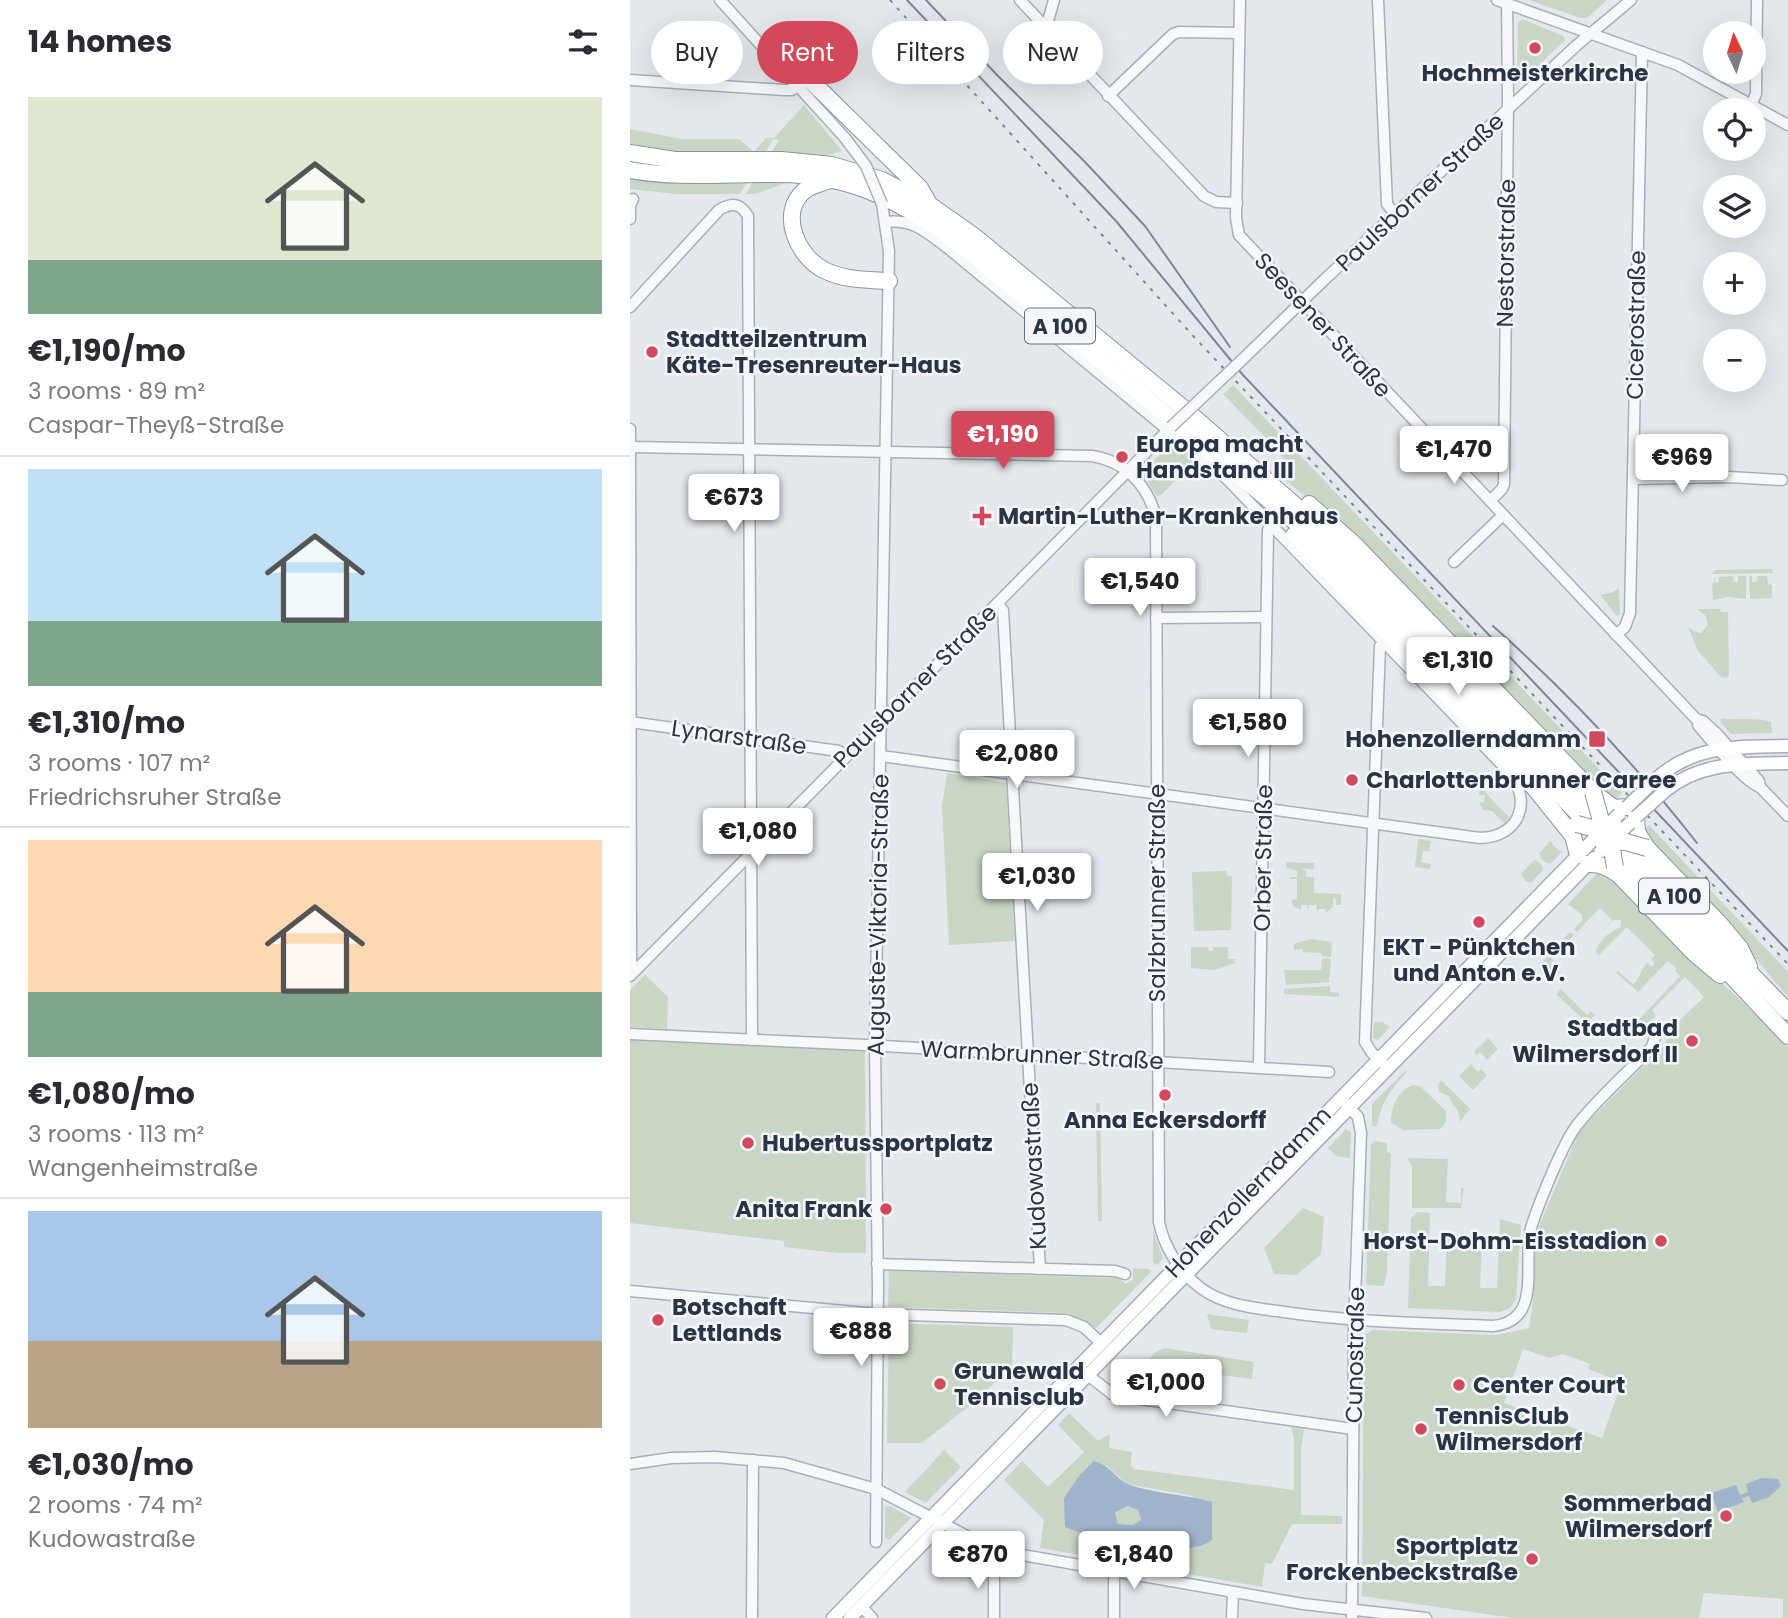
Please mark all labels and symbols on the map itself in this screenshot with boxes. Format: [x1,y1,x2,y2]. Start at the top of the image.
north arrow [1703,21,1766,84]
marker: Hochmeisterkirche [1527,40,1543,56]
place label: Hochmeisterkirche [1422,57,1648,89]
street label: Paulsborner Straße [1329,105,1511,279]
street label: Nestorstraße [1489,178,1523,328]
street label: Seesener Straße [1247,245,1399,405]
street label: Cicerostraße [1619,250,1653,400]
road number: A 100 [1025,308,1095,344]
place label: Stadtteilzentrum Käte-Tresenreuter-Haus [666,323,962,381]
marker: Stadtteilzentrum Käte-Tresenreuter-Haus [644,344,660,360]
pin: €1,190 [946,412,1060,471]
pin: €1,470 [1397,426,1511,486]
place label: Europa macht Handstand III [1136,428,1303,486]
pin: €969 [1641,434,1723,494]
marker: Europa macht Handstand III [1114,449,1130,465]
pin: €673 [693,475,775,534]
place label: Martin-Luther-Krankenhaus [998,500,1339,532]
marker: Martin-Luther-Krankenhaus [972,506,992,526]
pin: €1,540 [1083,558,1197,618]
street label: Paulsborner Straße [826,597,1004,775]
pin: €1,310 [1401,638,1515,697]
pin: €1,580 [1191,700,1305,759]
street label: Lynarstraße [669,712,809,762]
place label: Hohenzollerndamm [1345,723,1581,755]
marker: Hohenzollerndamm [1587,729,1607,749]
pin: €2,080 [960,730,1074,790]
place label: Charlottenbrunner Carree [1366,764,1676,796]
marker: Charlottenbrunner Carree [1344,772,1360,788]
street label: Auguste-Viktoria-Straße [860,774,896,1056]
street label: Salzbrunner Straße [1141,784,1173,1002]
street label: Orber Straße [1246,784,1280,932]
pin: €1,080 [701,808,815,868]
pin: €1,030 [980,853,1094,913]
road number: A 100 [1639,878,1709,914]
marker: EKT - Pünktchen und Anton e.V. [1471,914,1487,930]
place label: EKT - Pünktchen und Anton e.V. [1382,931,1576,989]
place label: Stadtbad Wilmersdorf II [1512,1012,1678,1070]
street label: Warmbrunner Straße [920,1033,1164,1077]
marker: Stadtbad Wilmersdorf II [1684,1033,1700,1049]
street label: Kudowastraße [1014,1081,1054,1251]
marker: Anna Eckersdorff [1157,1087,1173,1103]
street label: Hohenzollerndamm [1158,1099,1338,1285]
place label: Anna Eckersdorff [1064,1104,1266,1136]
place label: Hubertussportplatz [762,1127,993,1159]
marker: Hubertussportplatz [740,1135,756,1151]
place label: Anita Frank [735,1193,873,1225]
marker: Anita Frank [878,1201,894,1217]
place label: Horst-Dohm-Eisstadion [1363,1225,1647,1257]
marker: Horst-Dohm-Eisstadion [1653,1233,1669,1249]
street label: Cunostraße [1338,1287,1372,1423]
place label: Botschaft Lettlands [672,1291,787,1349]
pin: €888 [820,1308,902,1368]
marker: Botschaft Lettlands [650,1312,666,1328]
place label: Grunewald Tennisclub [954,1355,1084,1413]
pin: €1,000 [1109,1360,1223,1419]
place label: Center Court [1473,1369,1625,1401]
marker: Grunewald Tennisclub [932,1376,948,1392]
marker: Center Court [1451,1377,1467,1393]
place label: TennisClub Wilmersdorf [1435,1400,1582,1458]
marker: TennisClub Wilmersdorf [1413,1421,1429,1437]
place label: Sommerbad Wilmersdorf [1564,1487,1712,1545]
marker: Sommerbad Wilmersdorf [1718,1508,1734,1524]
place label: Sportplatz Forckenbeckstraße [1286,1530,1518,1588]
pin: €870 [937,1532,1019,1591]
pin: €1,840 [1077,1532,1191,1591]
marker: Sportplatz Forckenbeckstraße [1524,1551,1540,1567]

